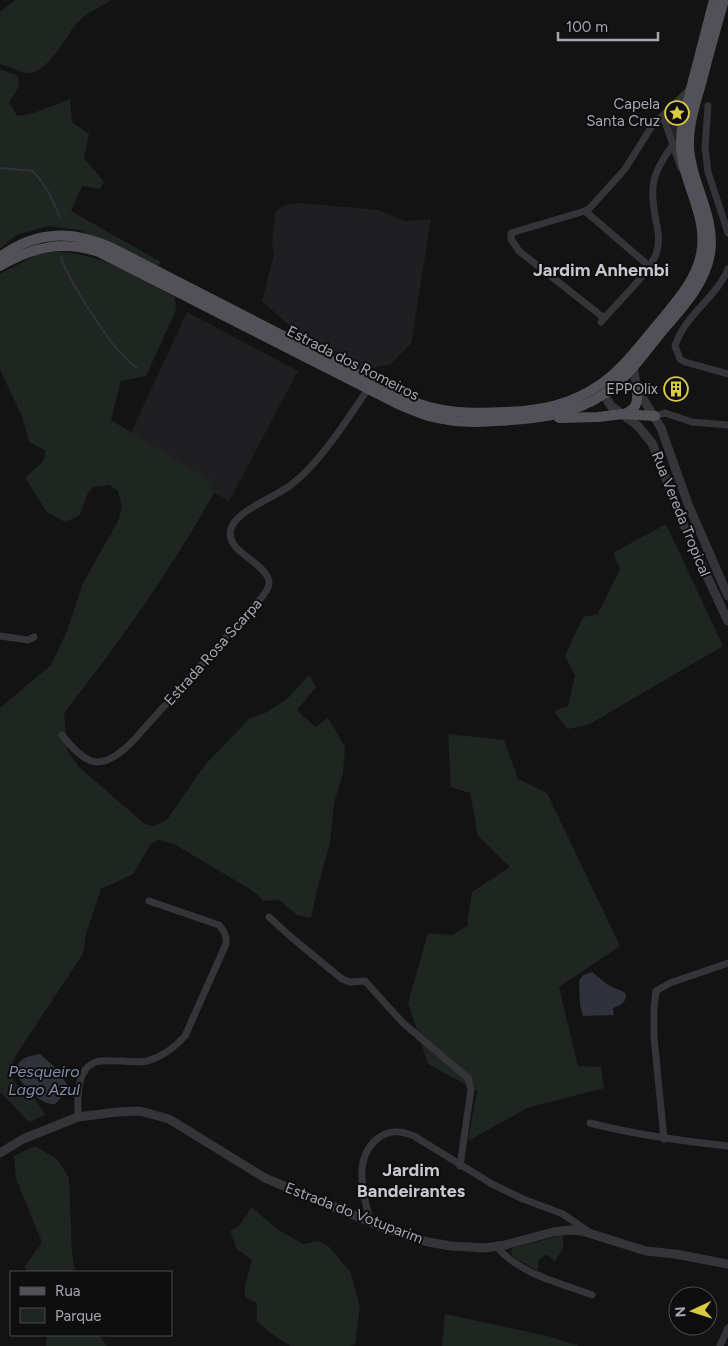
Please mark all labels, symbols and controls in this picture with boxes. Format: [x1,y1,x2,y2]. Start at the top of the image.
scale bar [558,10,658,42]
text: 100 m [566,18,608,36]
place label: Capela Santa Cruz [586,95,660,130]
place icon: Capela Santa Cruz [664,100,690,126]
district label: Jardim Anhembi [533,259,669,281]
street label: Estrada dos Romeiros [284,322,422,404]
building icon: EPPOlix [663,376,689,402]
place label: EPPOlix [606,380,658,398]
street label: Rua Vereda Tropical [648,449,714,579]
street label: Estrada Rosa Scarpa [160,595,266,709]
water label: Pesqueiro Lago Azul [8,1062,80,1099]
district label: Jardim Bandeirantes [357,1159,466,1202]
street label: Estrada do Votuparim [283,1178,425,1248]
legend [10,1271,172,1336]
text: Rua [55,1282,80,1300]
north arrow [668,1286,718,1336]
text: N [672,1306,689,1318]
text: Parque [55,1307,102,1325]

